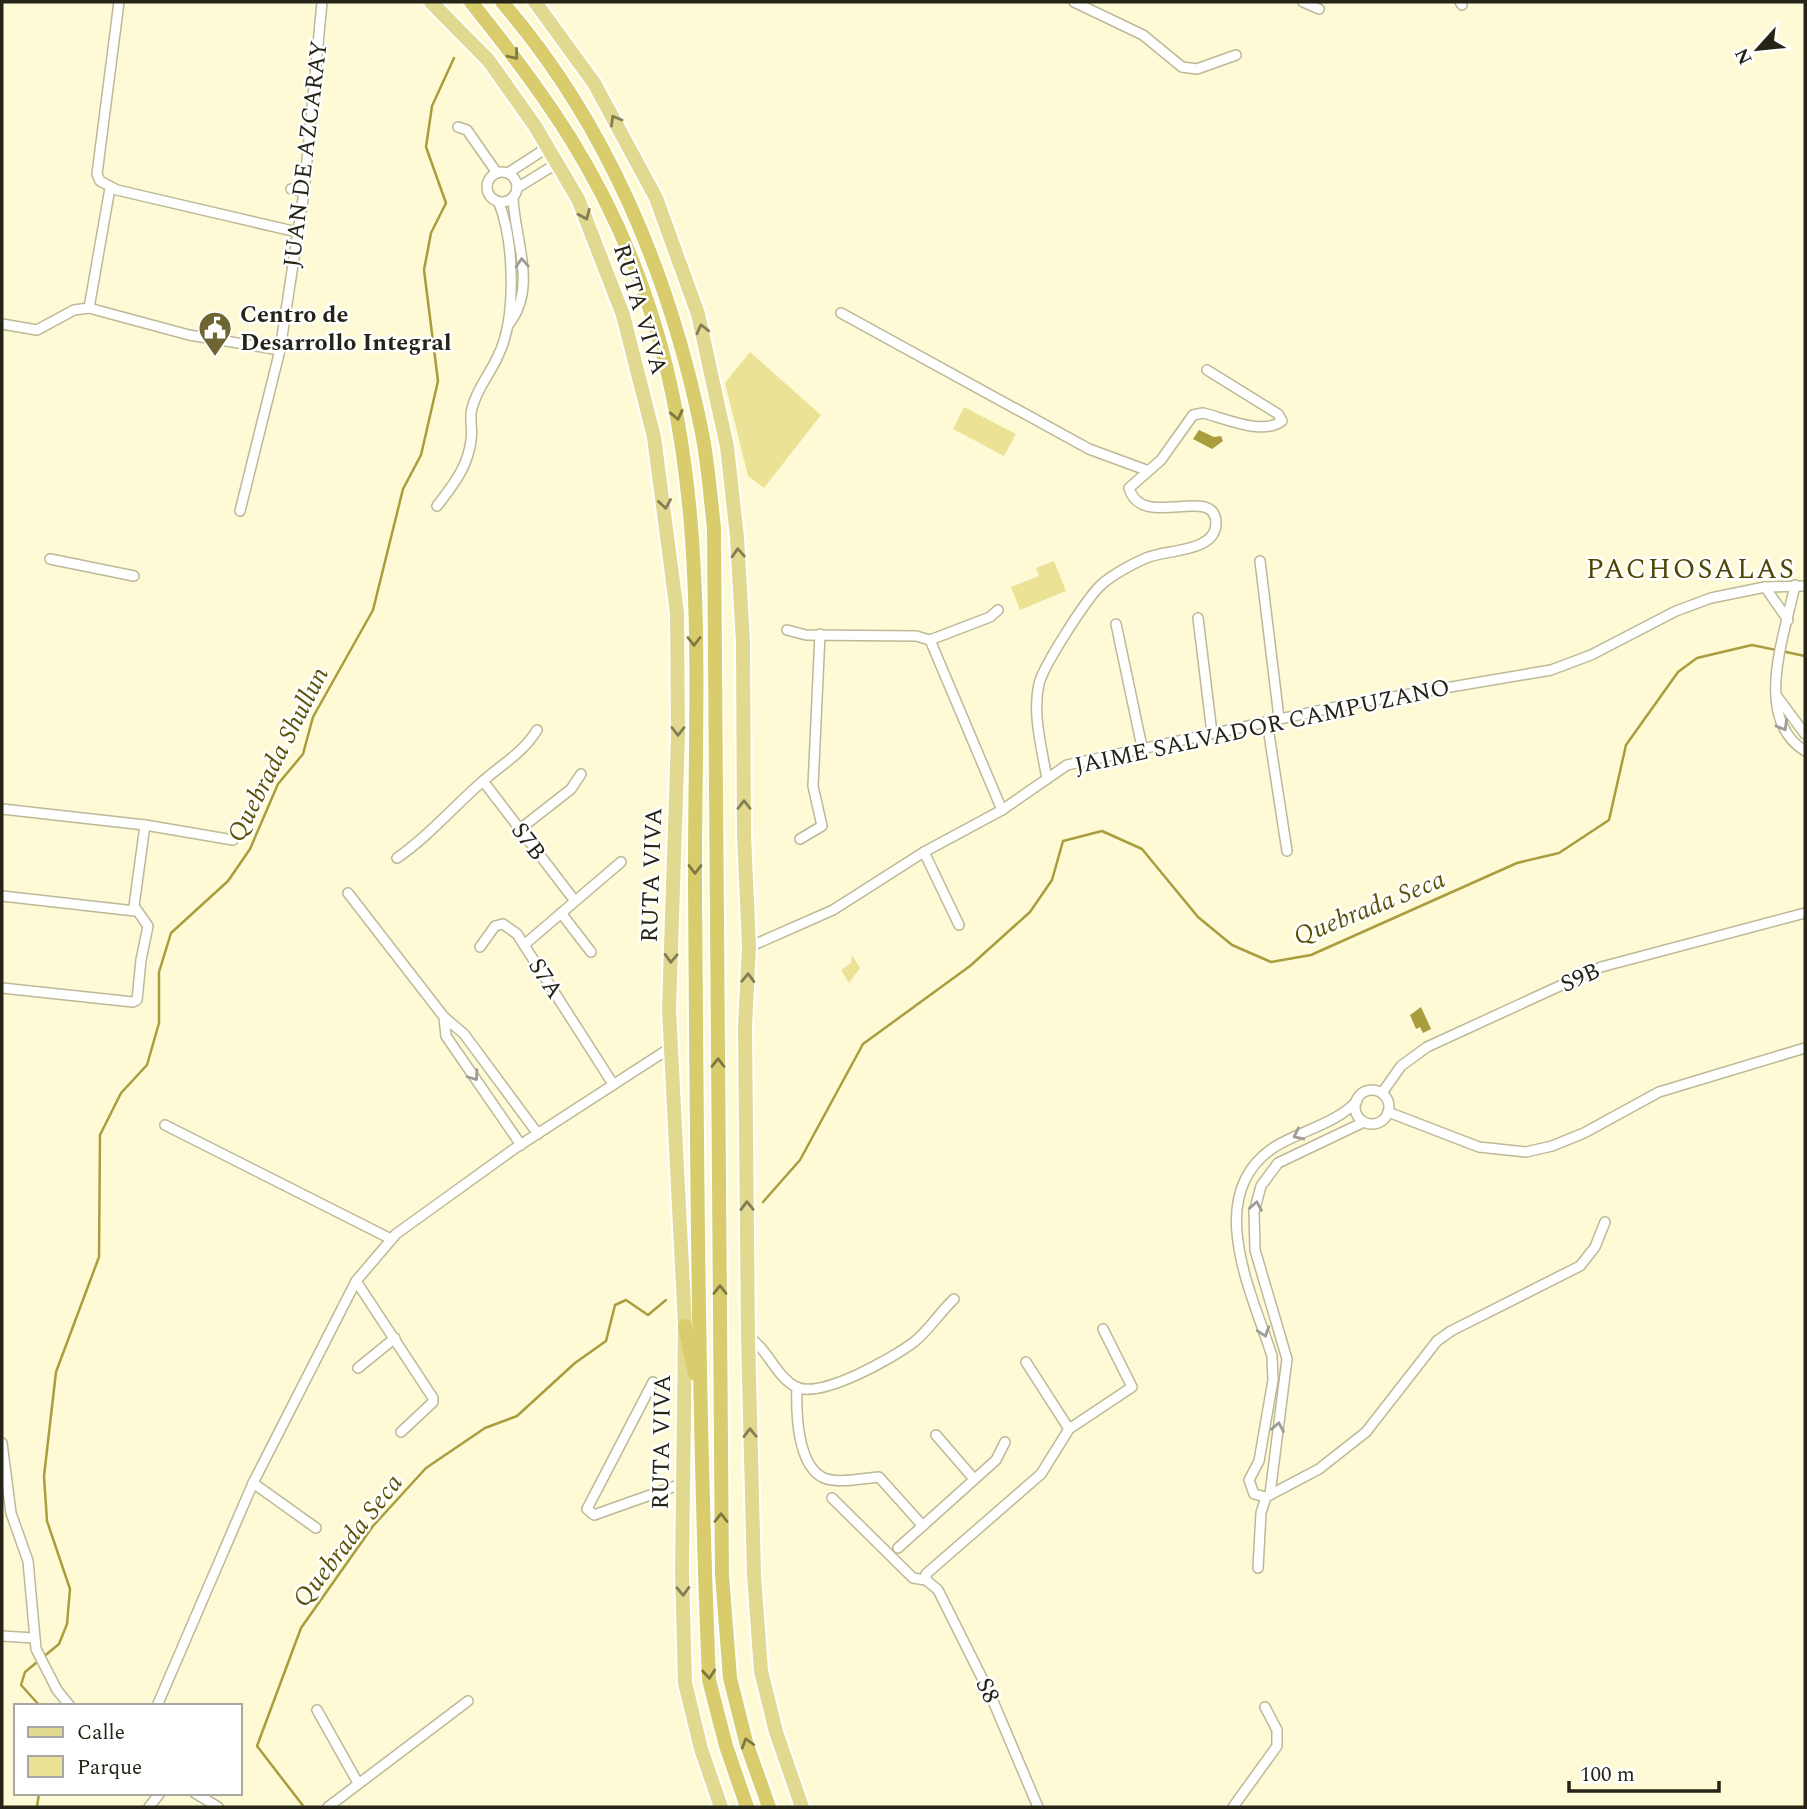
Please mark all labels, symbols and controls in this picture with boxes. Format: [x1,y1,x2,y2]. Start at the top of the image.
north arrow [1723,14,1793,84]
street label: JUAN DE AZCARAY [274,39,338,270]
text: N [1728,43,1761,70]
one-way arrow [505,48,518,60]
one-way arrow [610,114,623,127]
one-way arrow [577,207,591,220]
street label: RUTA VIVA [603,239,677,379]
one-way arrow [515,257,530,268]
place label: Centro de Desarrollo Integral [240,297,452,361]
public building icon: Centro de Desarrollo Integral [196,309,234,358]
one-way arrow [696,323,710,335]
one-way arrow [669,409,684,421]
one-way arrow [657,498,672,510]
one-way arrow [731,547,746,558]
district label: PACHOSALAS [1586,548,1796,591]
one-way arrow [686,636,702,647]
water label: Quebrada Shullun [216,660,339,849]
street label: JAIME SALVADOR CAMPUZANO [1071,670,1453,784]
one-way arrow [1775,718,1788,731]
one-way arrow [670,726,686,736]
one-way arrow [736,799,752,810]
street label: RUTA VIVA [632,807,672,943]
street label: S7B [502,815,555,869]
water label: Quebrada Seca [1288,859,1451,956]
one-way arrow [687,864,703,874]
street label: S7A [518,951,572,1006]
one-way arrow [663,953,678,964]
street label: S9B [1555,953,1606,1003]
one-way arrow [740,972,755,983]
one-way arrow [710,1057,726,1068]
one-way arrow [465,1068,478,1081]
one-way arrow [1293,1126,1305,1140]
one-way arrow [739,1200,754,1211]
one-way arrow [1248,1200,1263,1212]
one-way arrow [712,1285,727,1296]
one-way arrow [1256,1325,1270,1337]
street label: RUTA VIVA [643,1374,681,1510]
one-way arrow [1270,1421,1285,1433]
one-way arrow [742,1427,758,1438]
water label: Quebrada Seca [283,1465,413,1616]
one-way arrow [713,1512,729,1523]
one-way arrow [675,1585,690,1596]
one-way arrow [701,1668,716,1679]
street label: S8 [966,1672,1009,1709]
legend [14,1704,242,1795]
text: Calle [77,1717,125,1749]
one-way arrow [740,1737,755,1749]
scale bar [1569,1750,1720,1794]
text: Parque [77,1752,142,1784]
text: 100 m [1580,1759,1635,1791]

